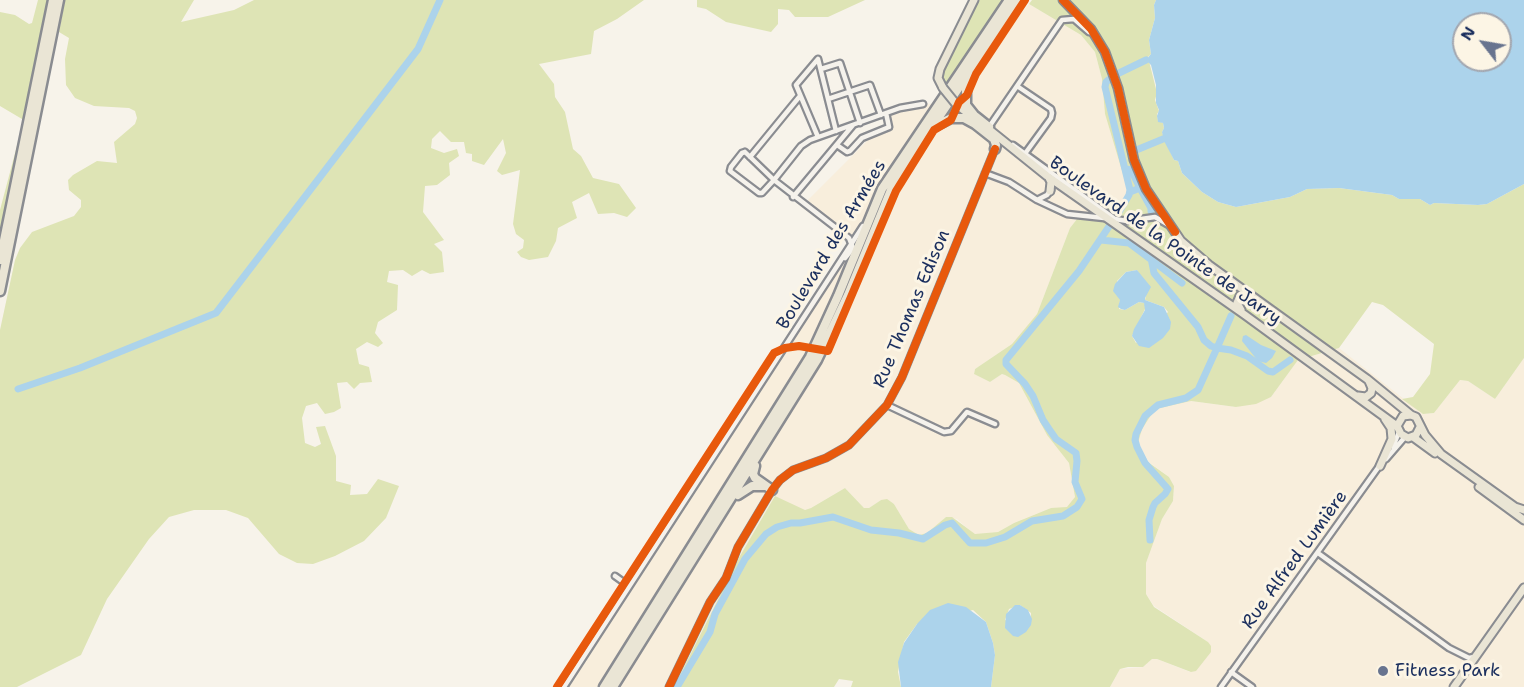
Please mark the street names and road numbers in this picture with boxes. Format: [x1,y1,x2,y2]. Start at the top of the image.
street label: Boulevard de la Pointe de Jarry [1045,152,1285,330]
street label: Boulevard des Armées [773,156,891,334]
street label: Rue Thomas Edison [869,227,955,391]
street label: Rue Alfred Lumière [1238,487,1352,633]

